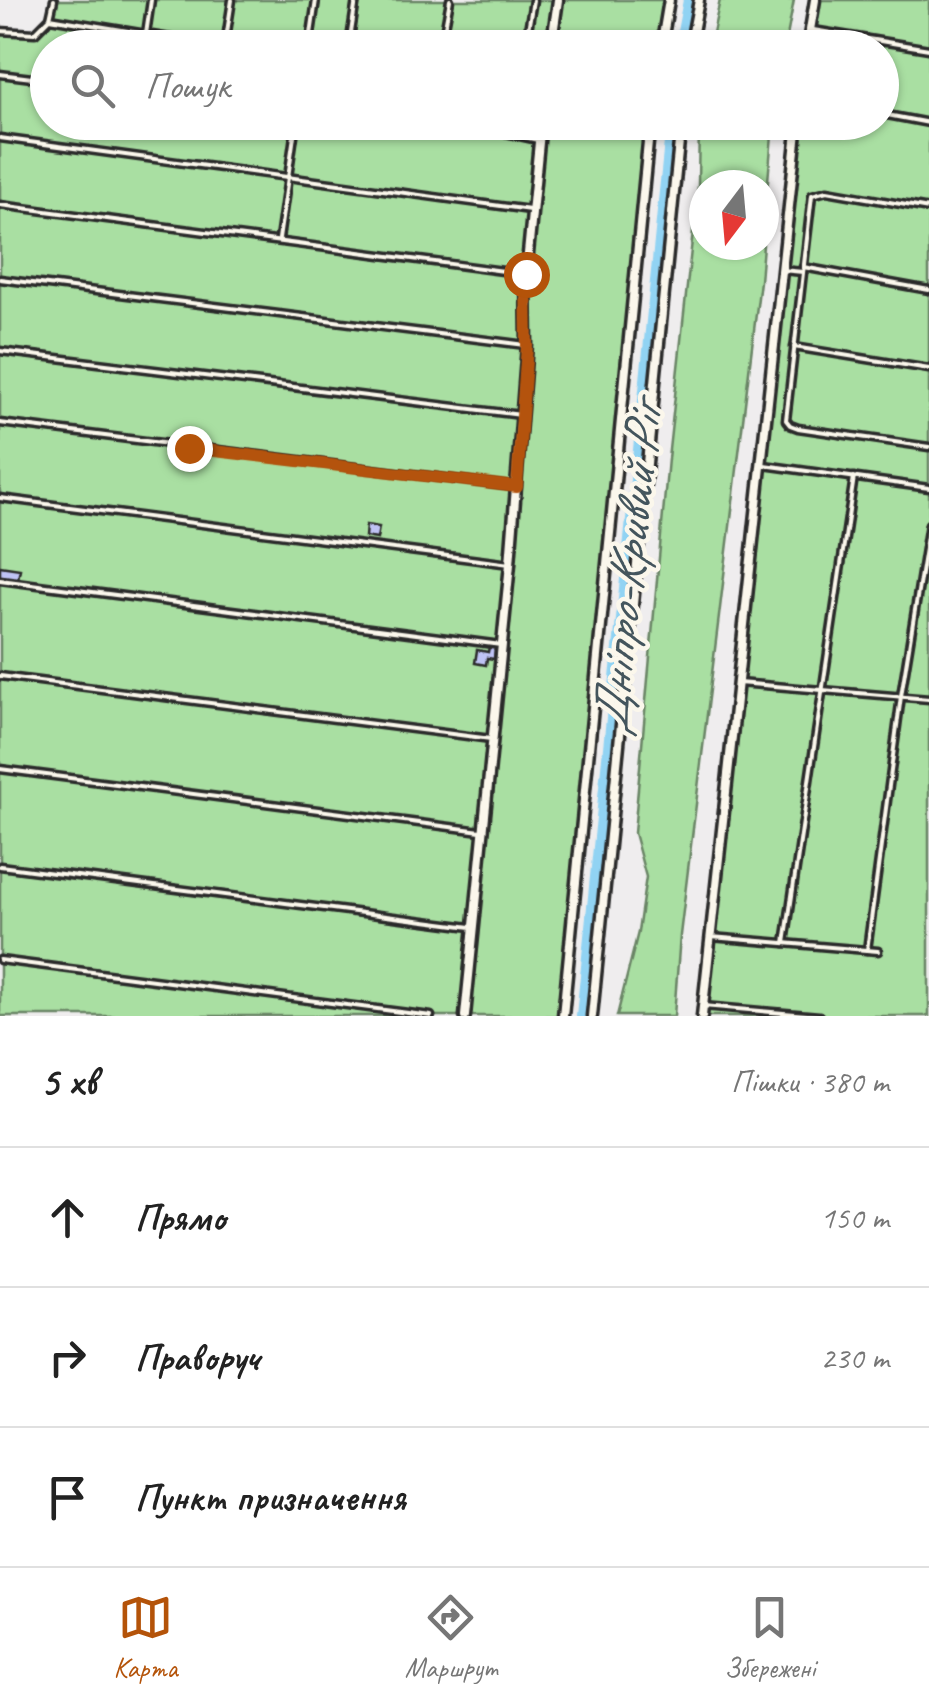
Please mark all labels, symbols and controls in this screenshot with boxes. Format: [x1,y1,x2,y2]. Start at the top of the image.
search box [30,30,899,140]
icon: search [65,58,120,113]
text: Пошук [145,62,230,109]
north arrow [689,170,779,260]
route start [504,252,550,298]
water label: Дніпро-Кривий Ріг [577,390,678,738]
route end [167,426,213,472]
text: 5 хв [40,1055,97,1108]
text: Пішки · 380 m [731,1061,889,1102]
icon: ahead [40,1190,95,1245]
text: Прямо [135,1194,225,1241]
text: 150 m [820,1197,889,1238]
icon: right [40,1330,95,1385]
text: Праворуч [135,1334,259,1381]
text: 230 m [820,1337,889,1378]
icon: arrive [40,1470,95,1525]
text: Пункт призначення [135,1474,406,1521]
tab: Карта [114,1590,178,1685]
tab: Маршрут [405,1590,497,1685]
tab: Збережені [724,1590,815,1685]

